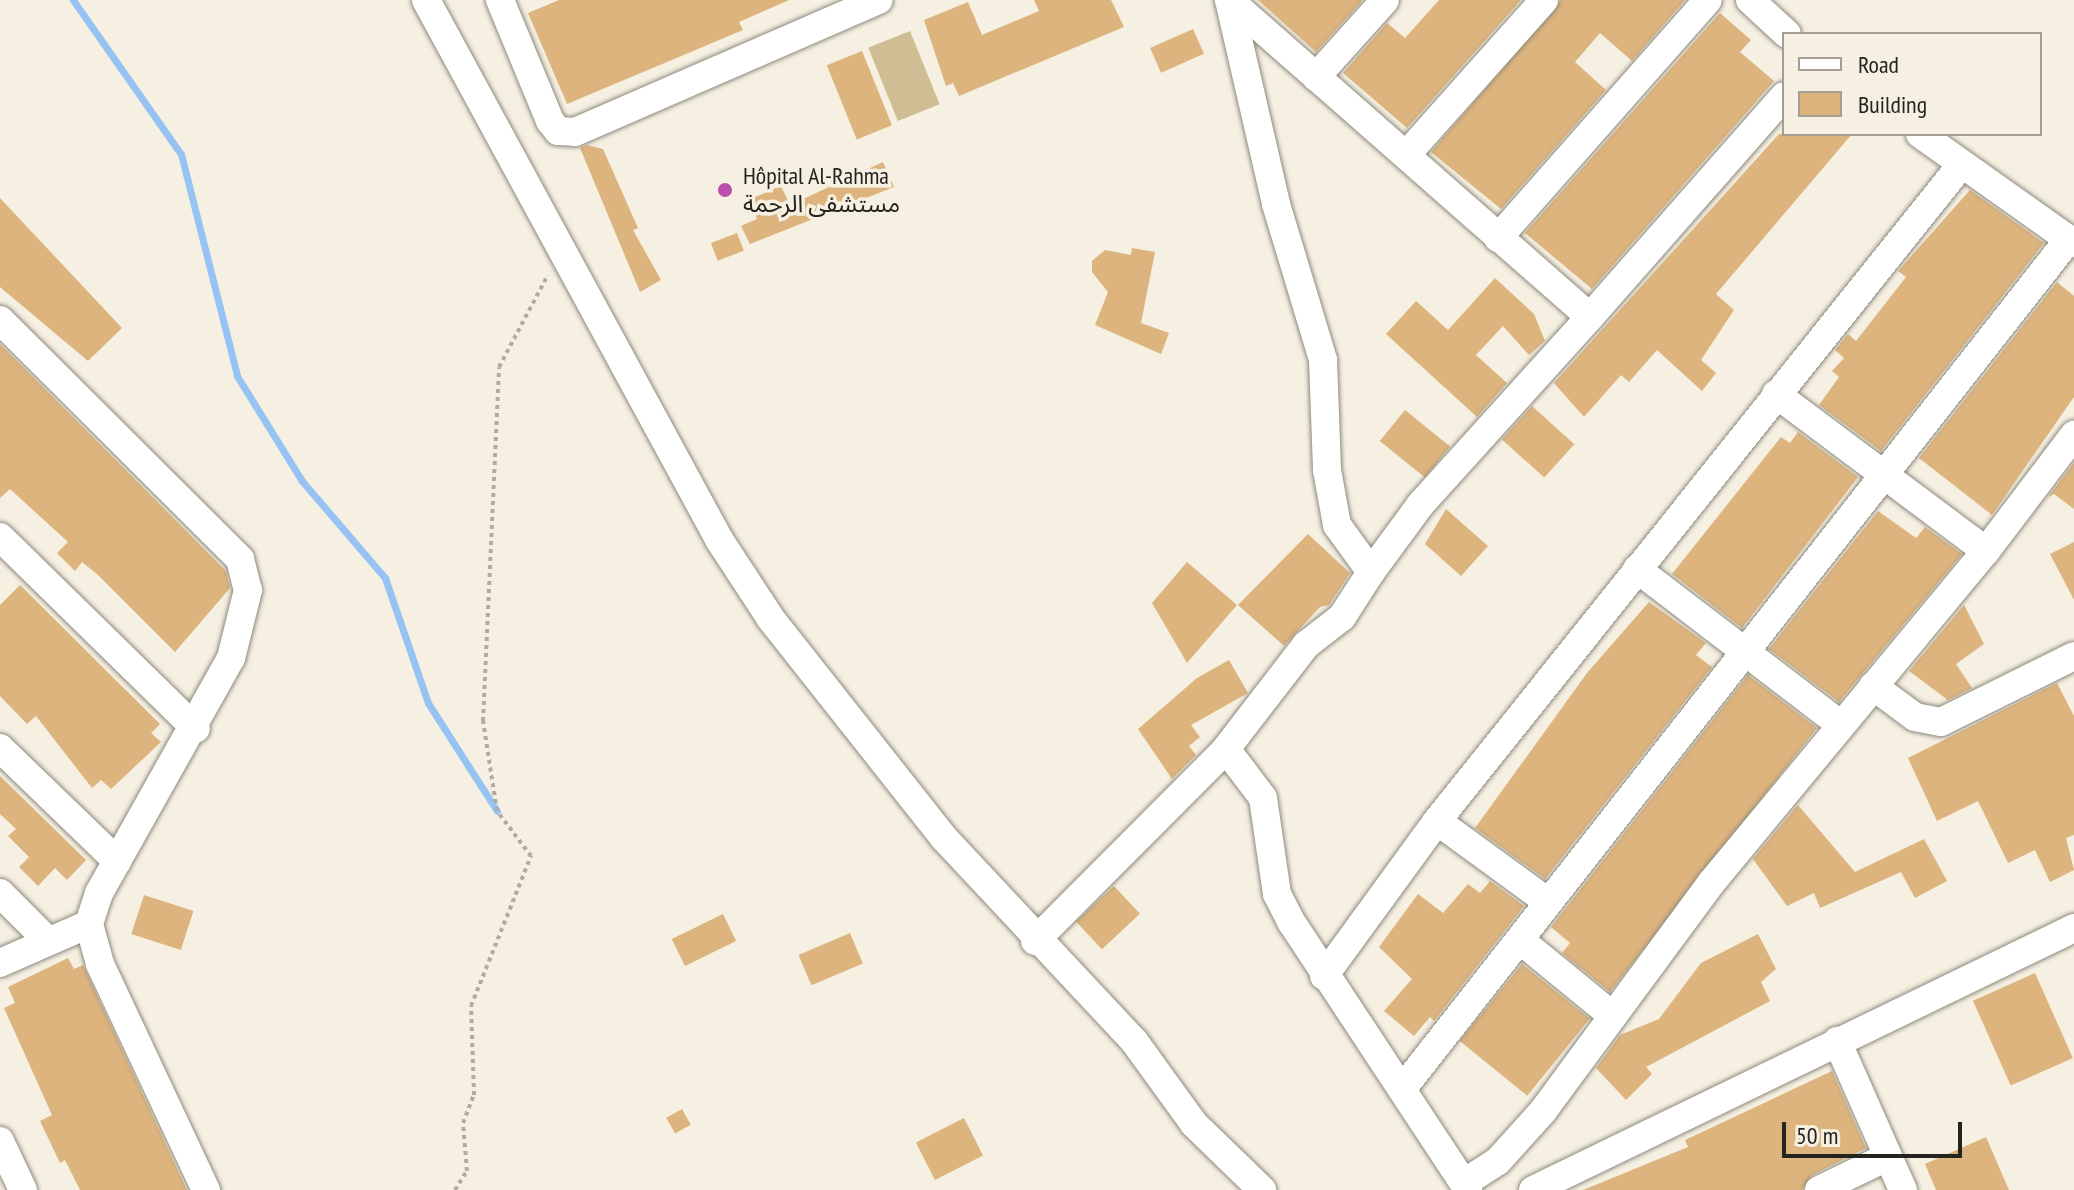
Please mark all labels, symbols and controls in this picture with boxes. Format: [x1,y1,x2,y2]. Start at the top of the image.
legend [1782,32,2042,136]
text: Road [1858,49,1899,80]
text: Building [1858,89,1927,120]
place label: Hôpital Al-Rahma مستشفى الرحمة [743,162,900,218]
marker: Hôpital Al-Rahma مستشفى الرحمة [714,179,736,201]
scale bar [1786,1106,1966,1156]
text: 50 m [1796,1120,1838,1151]

